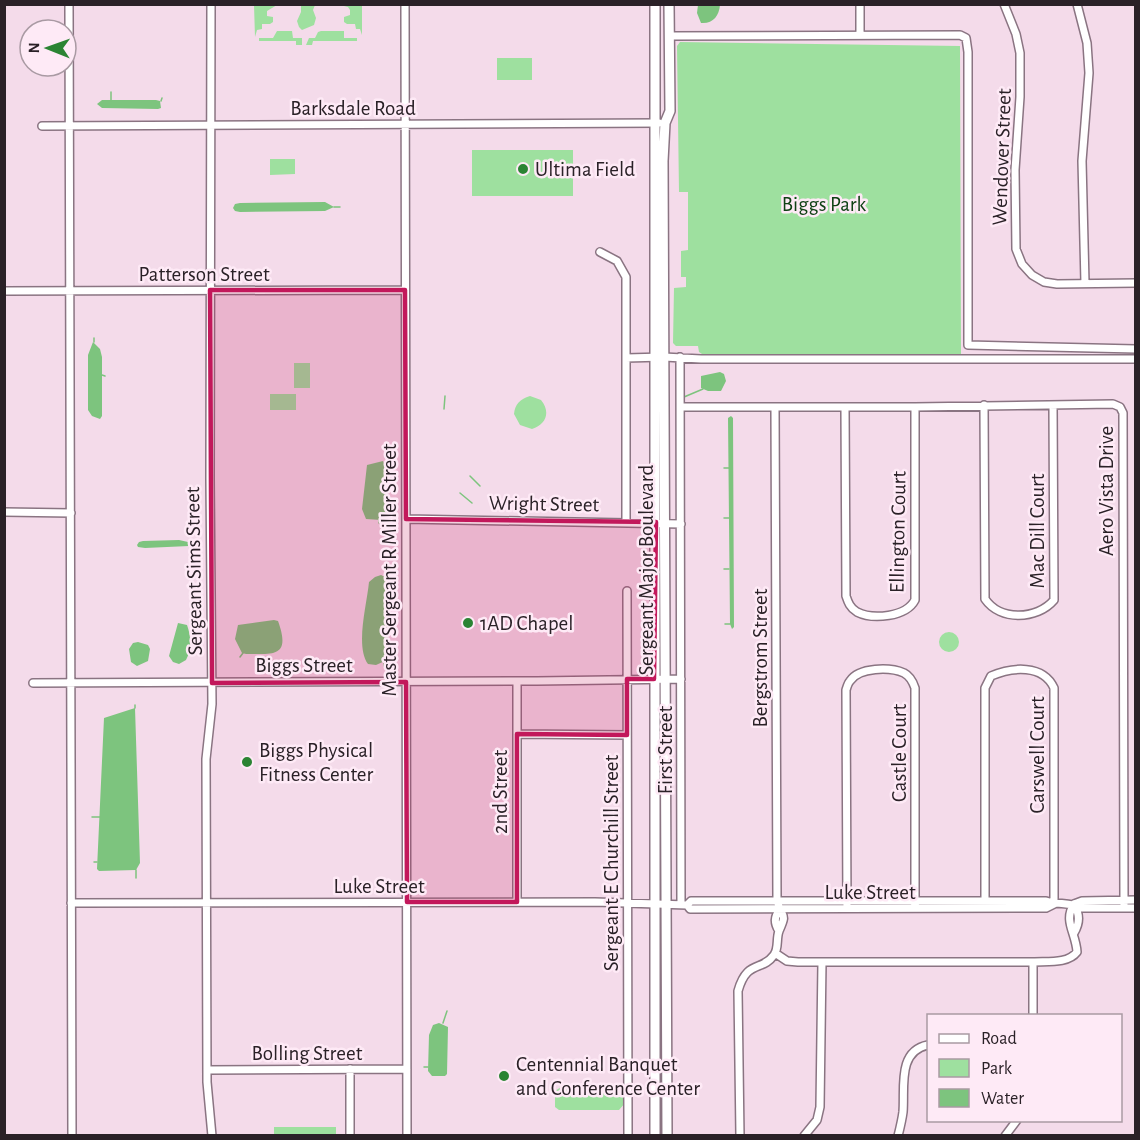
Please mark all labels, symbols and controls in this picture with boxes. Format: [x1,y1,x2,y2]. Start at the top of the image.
north arrow [18,18,78,78]
text: N [26,42,42,53]
street label: Wendover Street [989,88,1015,226]
street label: Barksdale Road [290,98,416,119]
place label: Ultima Field [535,159,635,180]
marker: Ultima Field [516,162,530,176]
park label: Biggs Park [782,194,867,215]
street label: Patterson Street [138,264,270,285]
street label: Aero Vista Drive [1096,426,1117,556]
street label: Master Sergeant R Miller Street [379,443,400,697]
street label: Sergeant Major Boulevard [636,464,657,675]
street label: Ellington Court [886,470,910,593]
street label: Mac Dill Court [1027,473,1048,588]
street label: Sergeant Sims Street [182,486,206,656]
street label: Wright Street [489,493,600,515]
street label: Bergstrom Street [750,588,771,727]
place label: 1AD Chapel [480,613,574,634]
marker: 1AD Chapel [461,616,475,630]
street label: Biggs Street [255,655,353,676]
street label: Carswell Court [1027,696,1048,814]
street label: Castle Court [889,704,910,802]
street label: First Street [655,706,676,794]
place label: Biggs Physical Fitness Center [259,740,374,785]
street label: 2nd Street [490,750,511,834]
street label: Sergeant E Churchill Street [601,754,622,971]
marker: Biggs Physical Fitness Center [240,755,254,769]
street label: Luke Street [333,876,425,897]
street label: Luke Street [824,882,916,903]
legend [927,1014,1122,1122]
text: Road [981,1030,1017,1048]
street label: Bolling Street [252,1043,363,1064]
place label: Centennial Banquet and Conference Center [516,1054,700,1099]
text: Park [981,1060,1013,1078]
marker: Centennial Banquet and Conference Center [497,1069,511,1083]
text: Water [981,1090,1024,1108]

